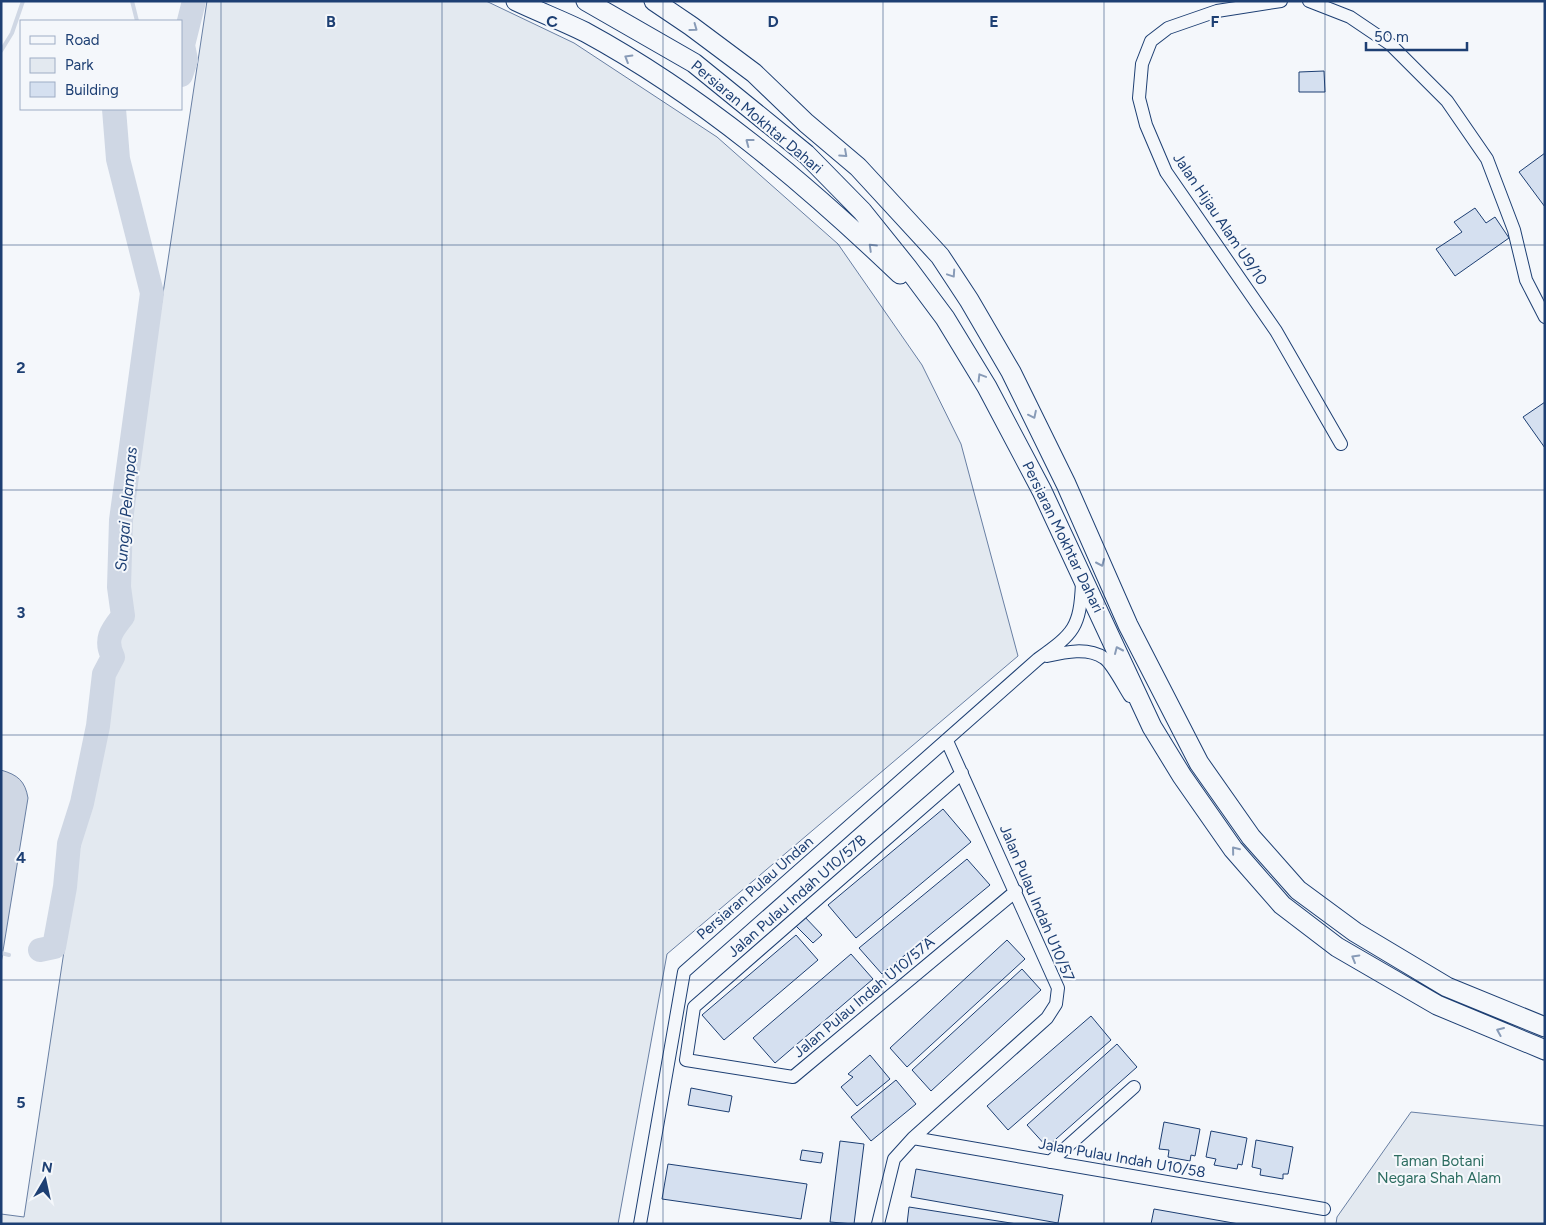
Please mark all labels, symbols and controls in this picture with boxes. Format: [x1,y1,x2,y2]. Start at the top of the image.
text: B [326,12,336,31]
text: C [546,12,558,31]
text: D [767,12,779,31]
text: E [989,12,999,31]
text: F [1211,12,1220,31]
legend [20,20,182,110]
scale bar [1366,20,1467,52]
one-way arrow [688,22,698,31]
text: 50 m [1374,28,1409,46]
text: Road [65,31,100,49]
one-way arrow [624,55,633,65]
text: Park [65,56,94,74]
street label: Persiaran Mokhtar Dahari [688,57,826,177]
text: Building [65,81,119,99]
one-way arrow [746,139,755,147]
one-way arrow [838,148,847,157]
street label: Jalan Hijau Alam U9/10 [1169,150,1271,288]
one-way arrow [869,244,878,253]
one-way arrow [946,269,955,278]
text: 2 [16,358,26,377]
one-way arrow [977,374,987,383]
one-way arrow [1027,410,1037,419]
water label: Sungai Pelampas [111,445,141,572]
street label: Persiaran Mokhtar Dahari [1018,458,1108,616]
one-way arrow [1095,558,1106,567]
text: 3 [17,603,26,622]
one-way arrow [1114,647,1124,656]
street label: Jalan Pulau Indah U10/57 [996,822,1078,984]
street label: Jalan Pulau Indah U10/57B [724,831,870,961]
street label: Persiaran Pulau Undan [693,832,817,944]
one-way arrow [1231,847,1240,856]
text: 4 [16,848,26,867]
street label: Jalan Pulau Indah U10/57A [790,933,938,1061]
one-way arrow [1352,954,1361,964]
one-way arrow [1496,1027,1505,1037]
text: 5 [16,1093,26,1112]
street label: Jalan Pulau Indah U10/58 [1037,1134,1207,1182]
park label: Taman Botani Negara Shah Alam [1377,1152,1501,1187]
north arrow [20,1155,70,1205]
text: N [40,1158,54,1177]

